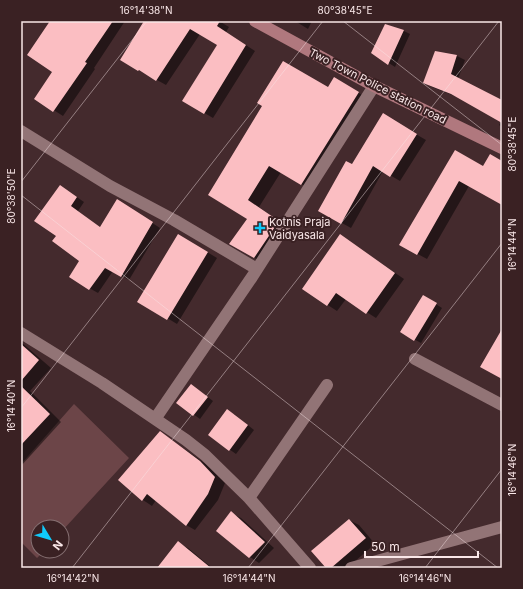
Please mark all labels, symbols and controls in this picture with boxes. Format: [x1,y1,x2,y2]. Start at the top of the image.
text: 16°14'38"N [120,4,172,16]
text: 80°38'45"E [318,4,373,16]
street label: Two Town Police station road [307,45,449,127]
text: 80°38'45"E [506,117,518,172]
text: 80°38'50"E [5,168,17,224]
place label: Kotnis Praja Vaidyasala [269,215,330,242]
text: 16°14'44"N [506,219,518,271]
marker: Kotnis Praja Vaidyasala [254,222,266,234]
text: 16°14'40"N [5,380,17,432]
text: 16°14'46"N [506,444,518,496]
north arrow [30,519,70,559]
scale bar [365,533,478,559]
text: N [50,538,66,553]
text: 50 m [371,539,400,554]
text: 16°14'42"N [47,572,99,584]
text: 16°14'44"N [223,572,275,584]
text: 16°14'46"N [399,572,451,584]

